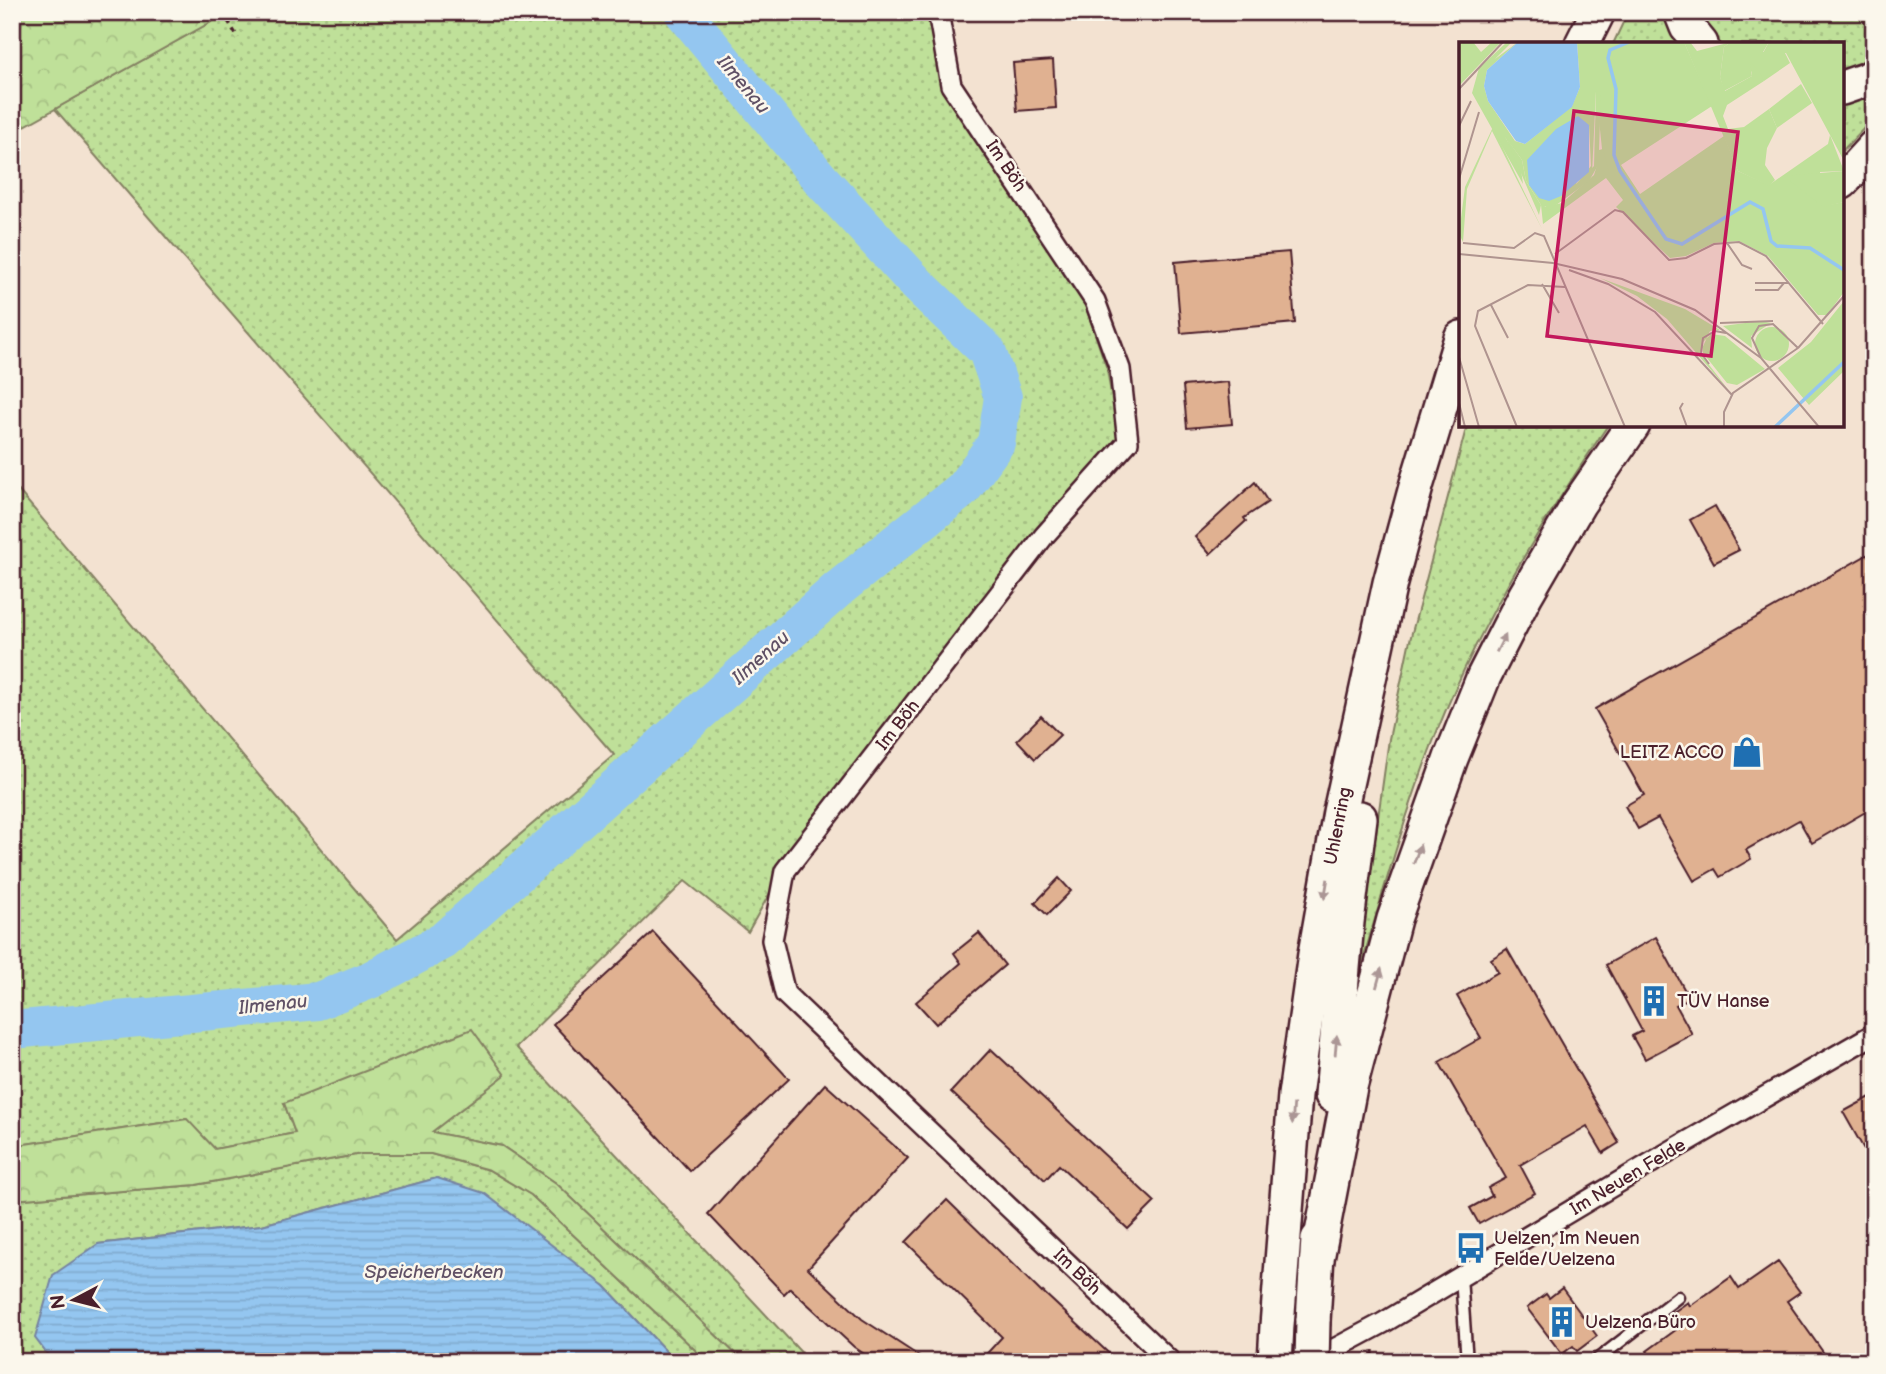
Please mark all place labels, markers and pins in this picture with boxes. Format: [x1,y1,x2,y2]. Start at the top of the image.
shop icon: LEITZ ACCO [1730,735,1764,769]
place label: LEITZ ACCO [1620,742,1724,763]
building icon: TÜV Hanse [1637,984,1671,1018]
place label: TÜV Hanse [1677,990,1770,1012]
place label: Uelzen, Im Neuen Felde/Uelzena [1494,1228,1640,1270]
bus stop icon: Uelzen, Im Neuen Felde/Uelzena [1454,1231,1488,1265]
building icon: Uelzena Büro [1545,1305,1579,1339]
place label: Uelzena Büro [1585,1312,1696,1333]

